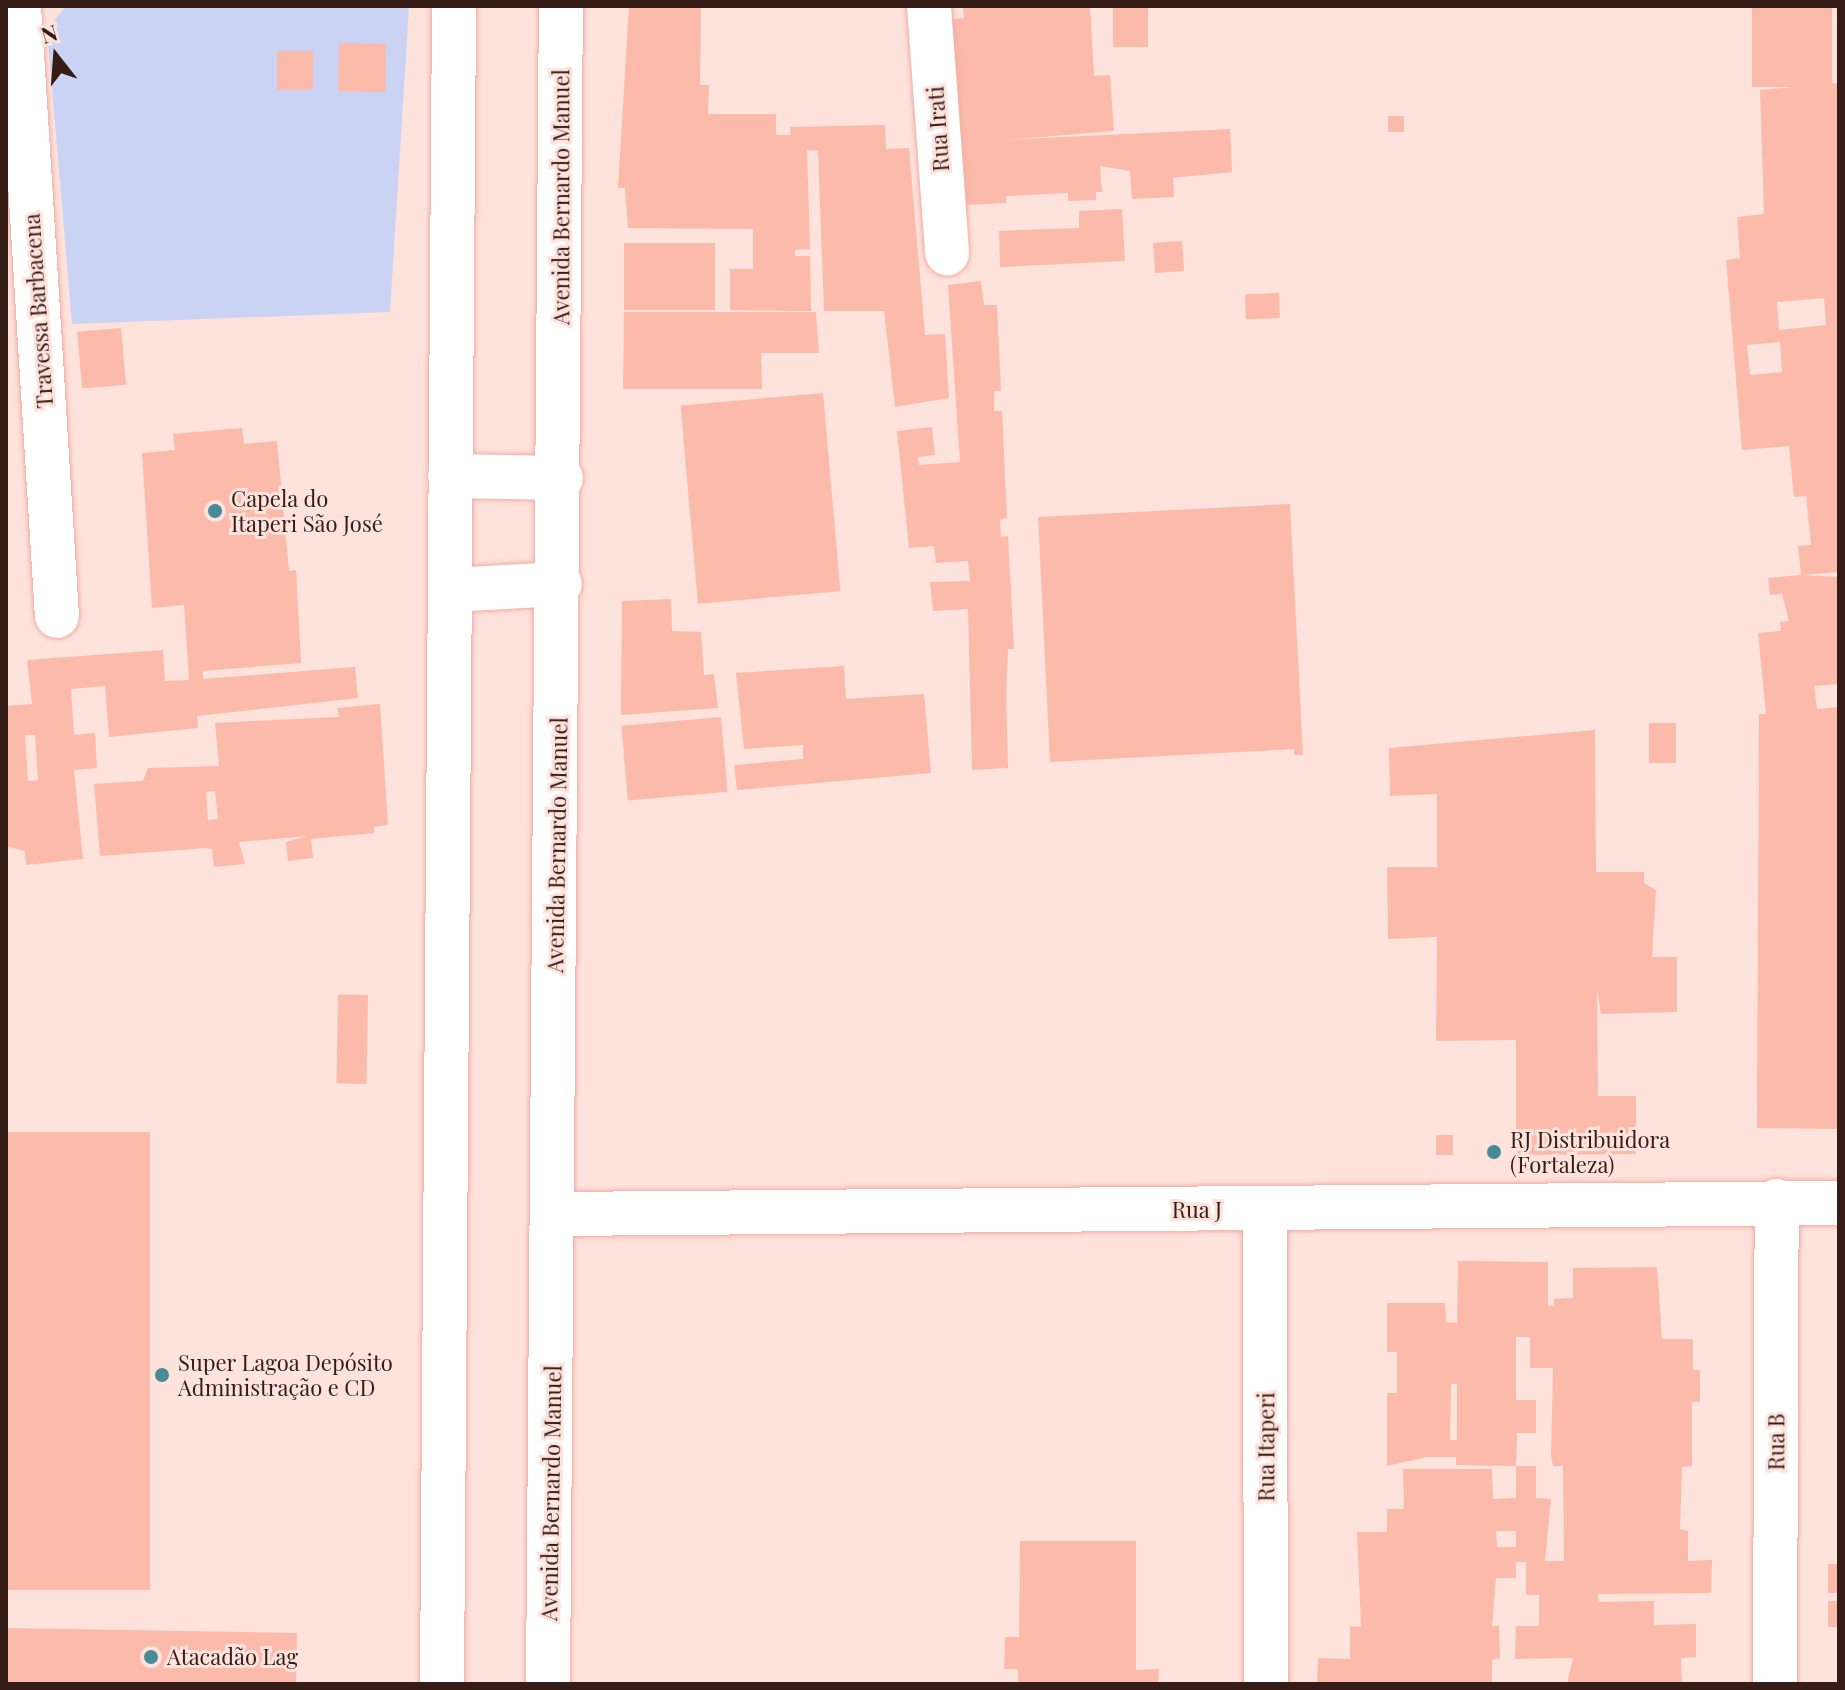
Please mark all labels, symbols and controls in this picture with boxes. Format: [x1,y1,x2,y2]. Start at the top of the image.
north arrow [16,16,96,96]
text: N [37,16,61,50]
street label: Avenida Bernardo Manuel [548,69,574,325]
street label: Rua Irati [922,85,954,173]
street label: Travessa Barbacena [18,213,58,409]
place label: Capela do Itaperi São José [231,485,383,536]
marker: Capela do Itaperi São José [206,502,224,520]
street label: Avenida Bernardo Manuel [542,717,572,973]
place label: RJ Distribuidora (Fortaleza) [1510,1126,1670,1178]
marker: RJ Distribuidora (Fortaleza) [1485,1143,1503,1161]
street label: Rua J [1172,1197,1222,1223]
place label: Super Lagoa Depósito Administração e CD [178,1349,394,1400]
street label: Avenida Bernardo Manuel [536,1365,566,1621]
marker: Super Lagoa Depósito Administração e CD [153,1366,171,1384]
street label: Rua Itaperi [1253,1392,1279,1502]
street label: Rua B [1763,1413,1789,1471]
place label: Atacadão Lag [167,1644,298,1670]
marker: Atacadão Lag [142,1648,160,1666]

